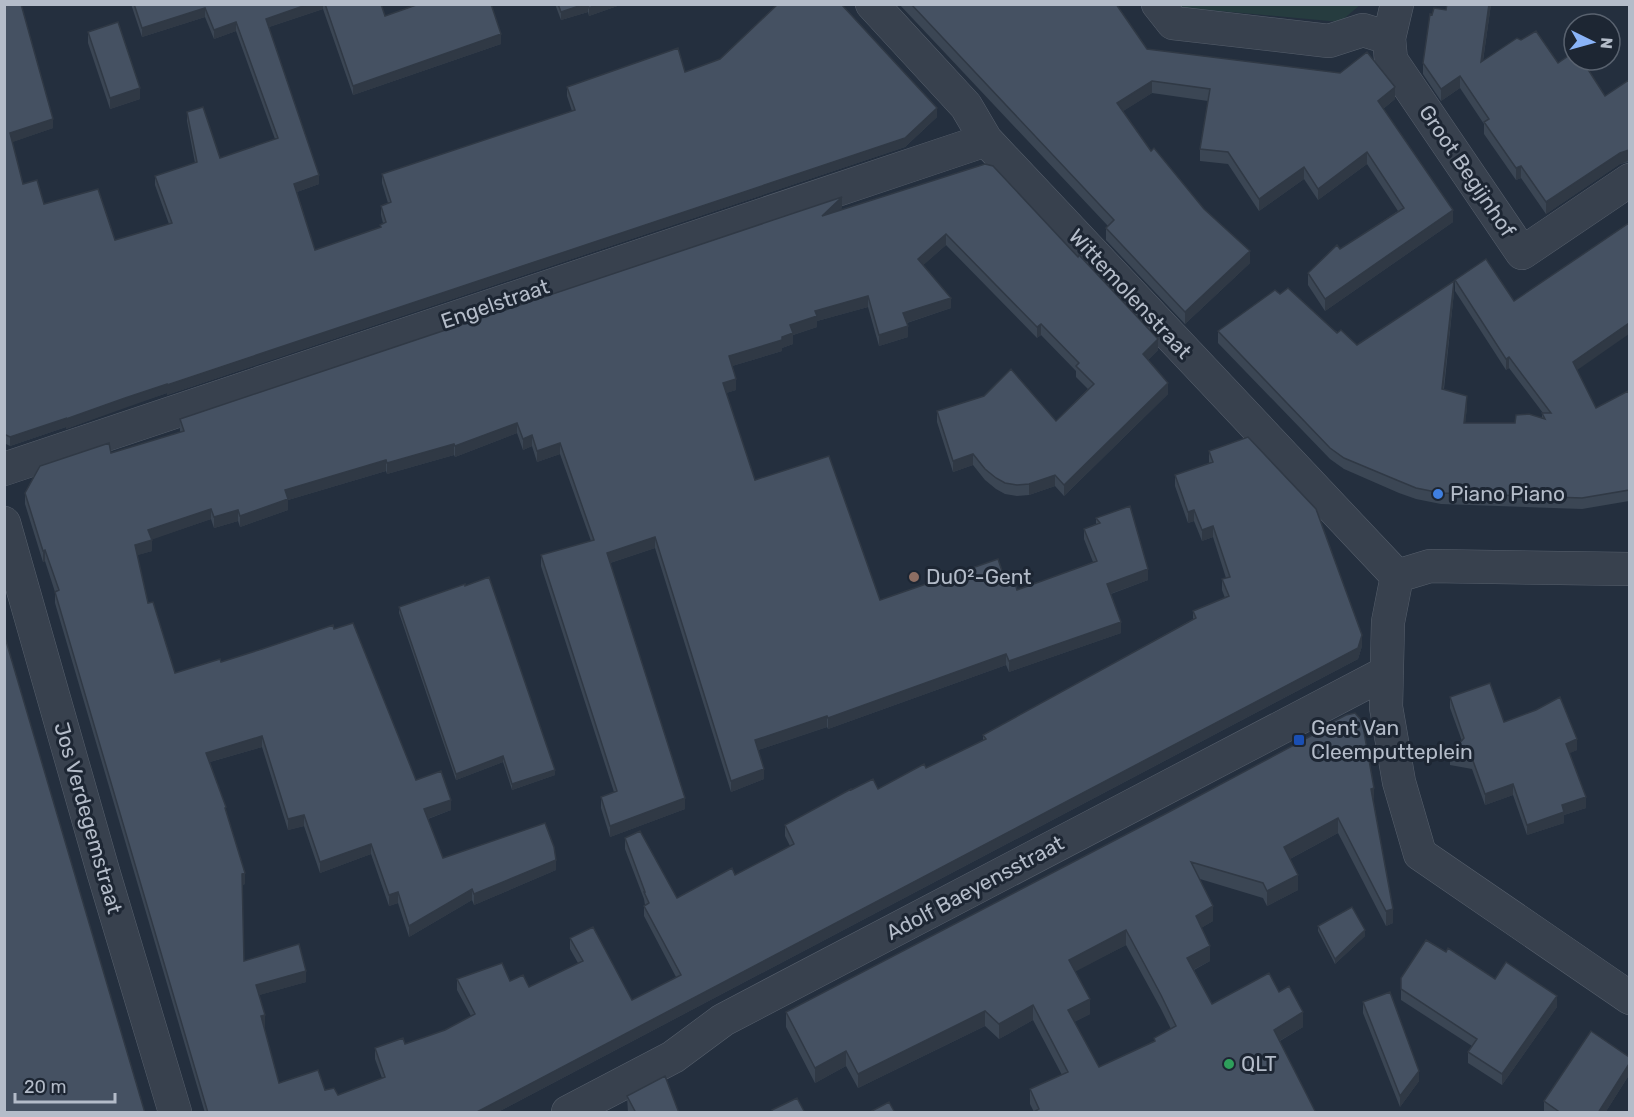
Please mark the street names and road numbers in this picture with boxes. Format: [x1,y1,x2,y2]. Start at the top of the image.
street label: Groot Begijnhof [1414,100,1521,241]
street label: Wittemolenstraat [1064,224,1197,364]
street label: Engelstraat [437,273,552,334]
street label: Jos Verdegemstraat [49,719,128,917]
street label: Adolf Baeyensstraat [882,830,1068,945]

